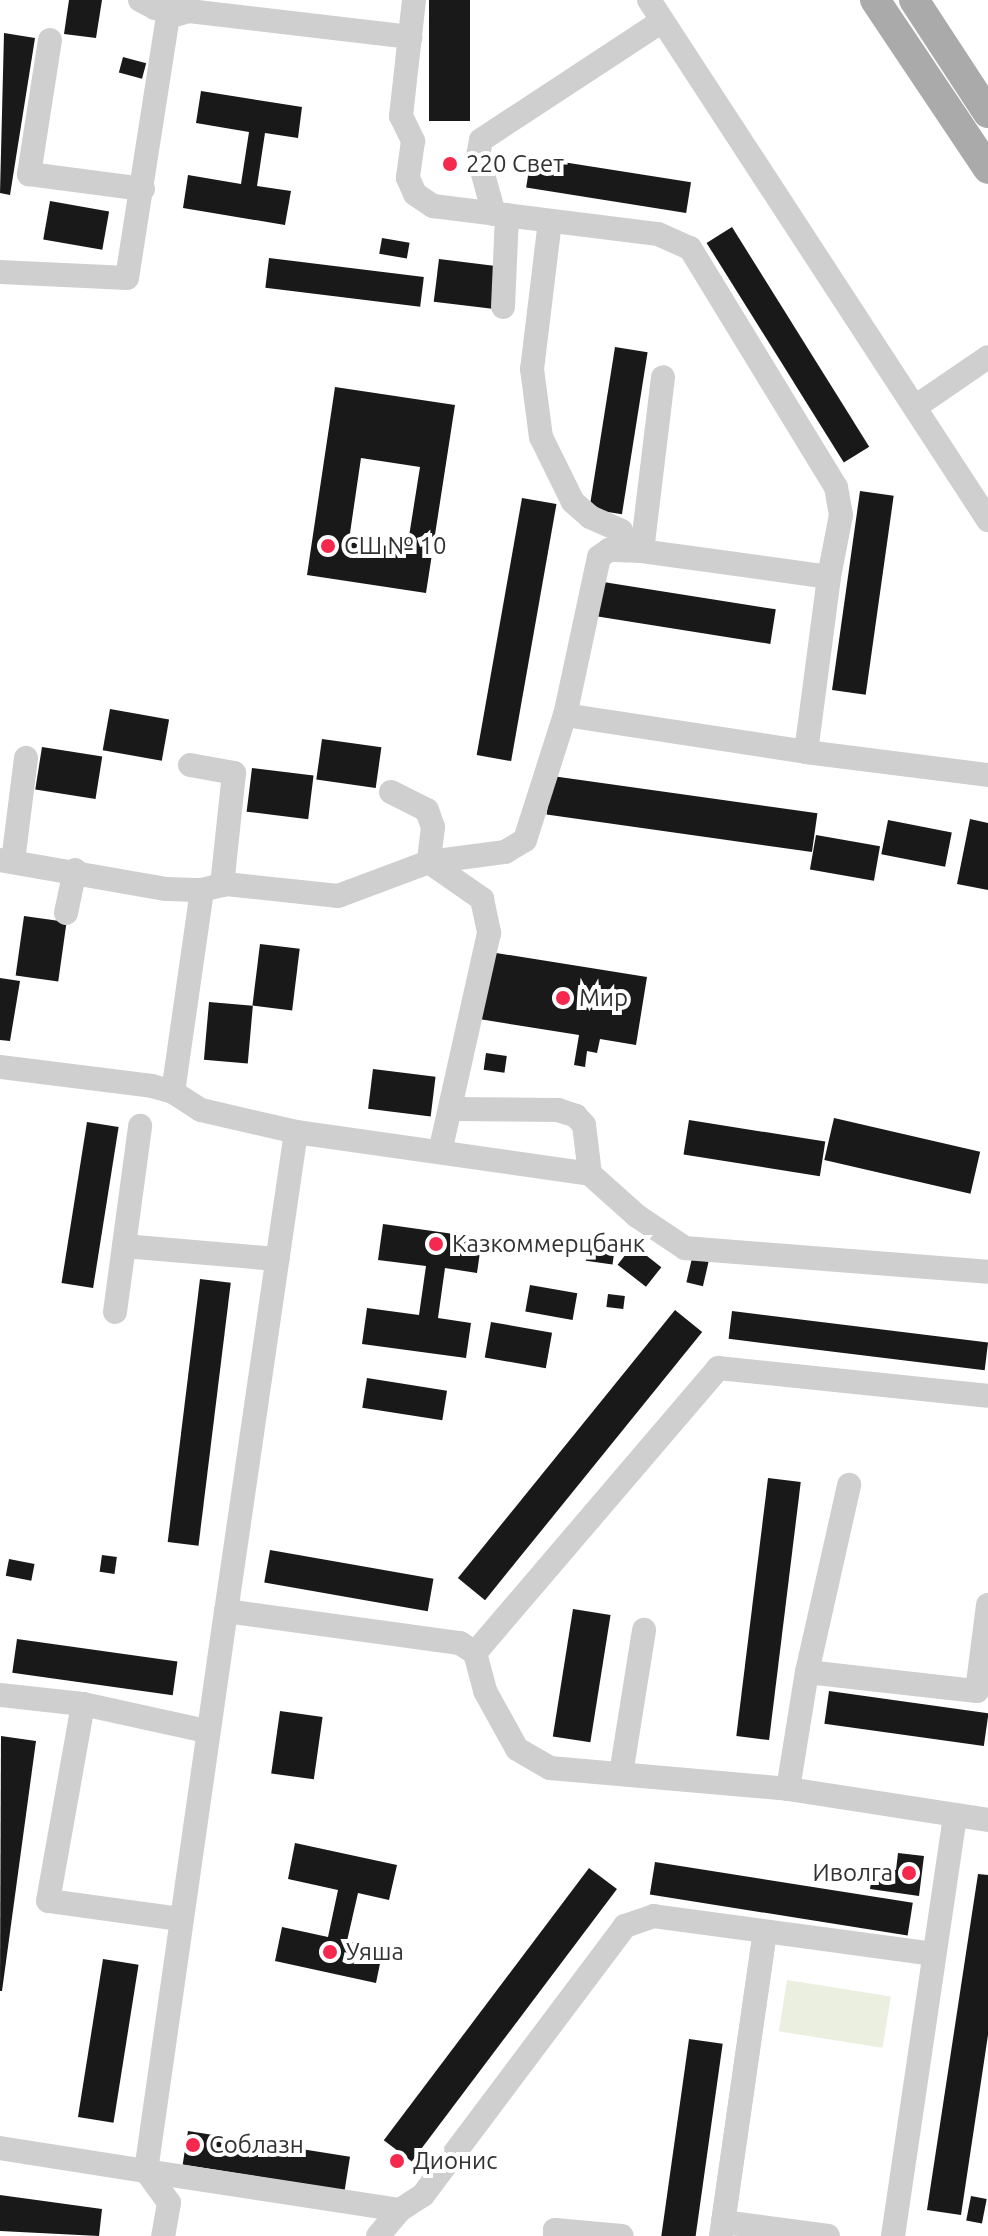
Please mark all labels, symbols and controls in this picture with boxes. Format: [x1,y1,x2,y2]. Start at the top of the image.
place label: 220 Свет [466,150,564,178]
marker: 220 Свет [441,155,459,173]
place label: СШ № 10 [344,532,447,560]
marker: СШ № 10 [319,537,337,555]
place label: Мир [579,984,628,1012]
marker: Мир [554,989,572,1007]
place label: Казкоммерцбанк [452,1230,645,1258]
marker: Казкоммерцбанк [427,1235,445,1253]
place label: Иволга [813,1859,893,1887]
marker: Иволга [900,1864,918,1882]
place label: Уяша [346,1938,404,1966]
marker: Уяша [321,1943,339,1961]
place label: Соблазн [209,2131,304,2159]
marker: Соблазн [184,2136,202,2154]
place label: Дионис [413,2147,497,2175]
marker: Дионис [388,2152,406,2170]

